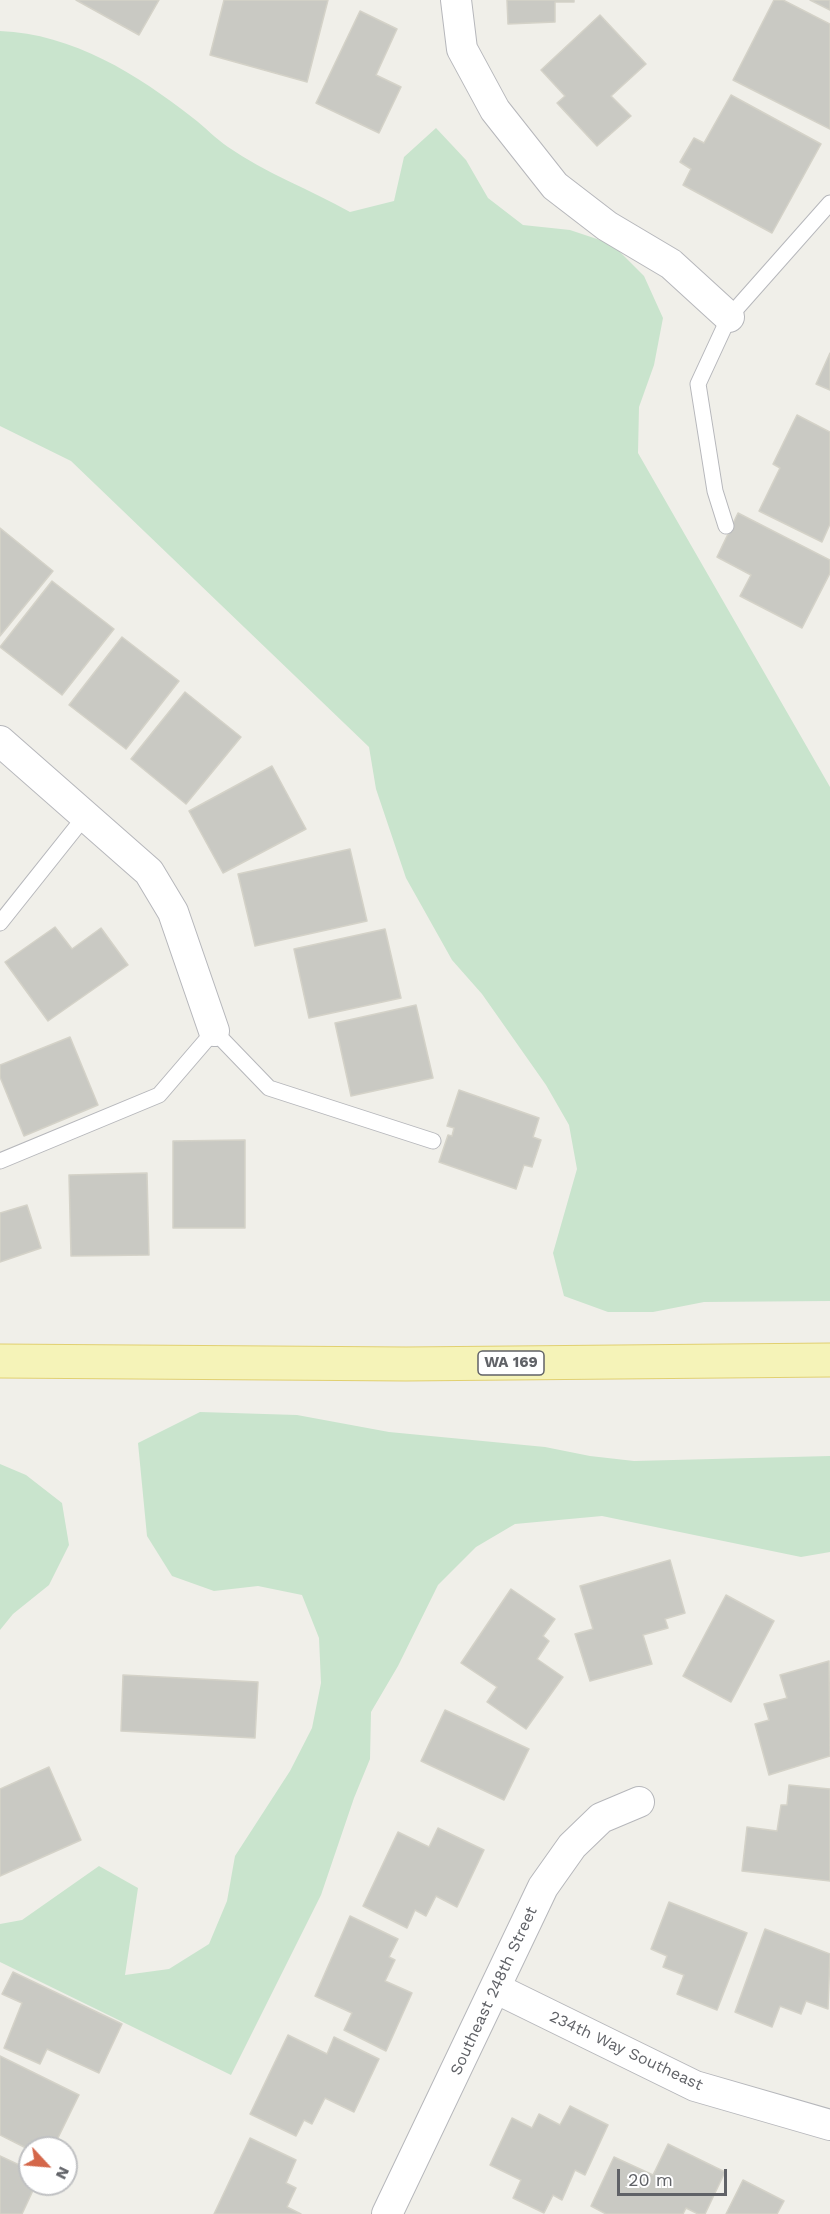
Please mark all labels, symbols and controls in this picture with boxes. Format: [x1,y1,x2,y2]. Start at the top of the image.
road number: WA 169 [478,1351,544,1375]
street label: Southeast 248th Street [446,1904,542,2078]
street label: 234th Way Southeast [546,2007,706,2095]
north arrow [18,2136,78,2196]
scale bar [620,2157,730,2195]
text: N [52,2164,74,2183]
text: 20 m [628,2169,673,2190]

